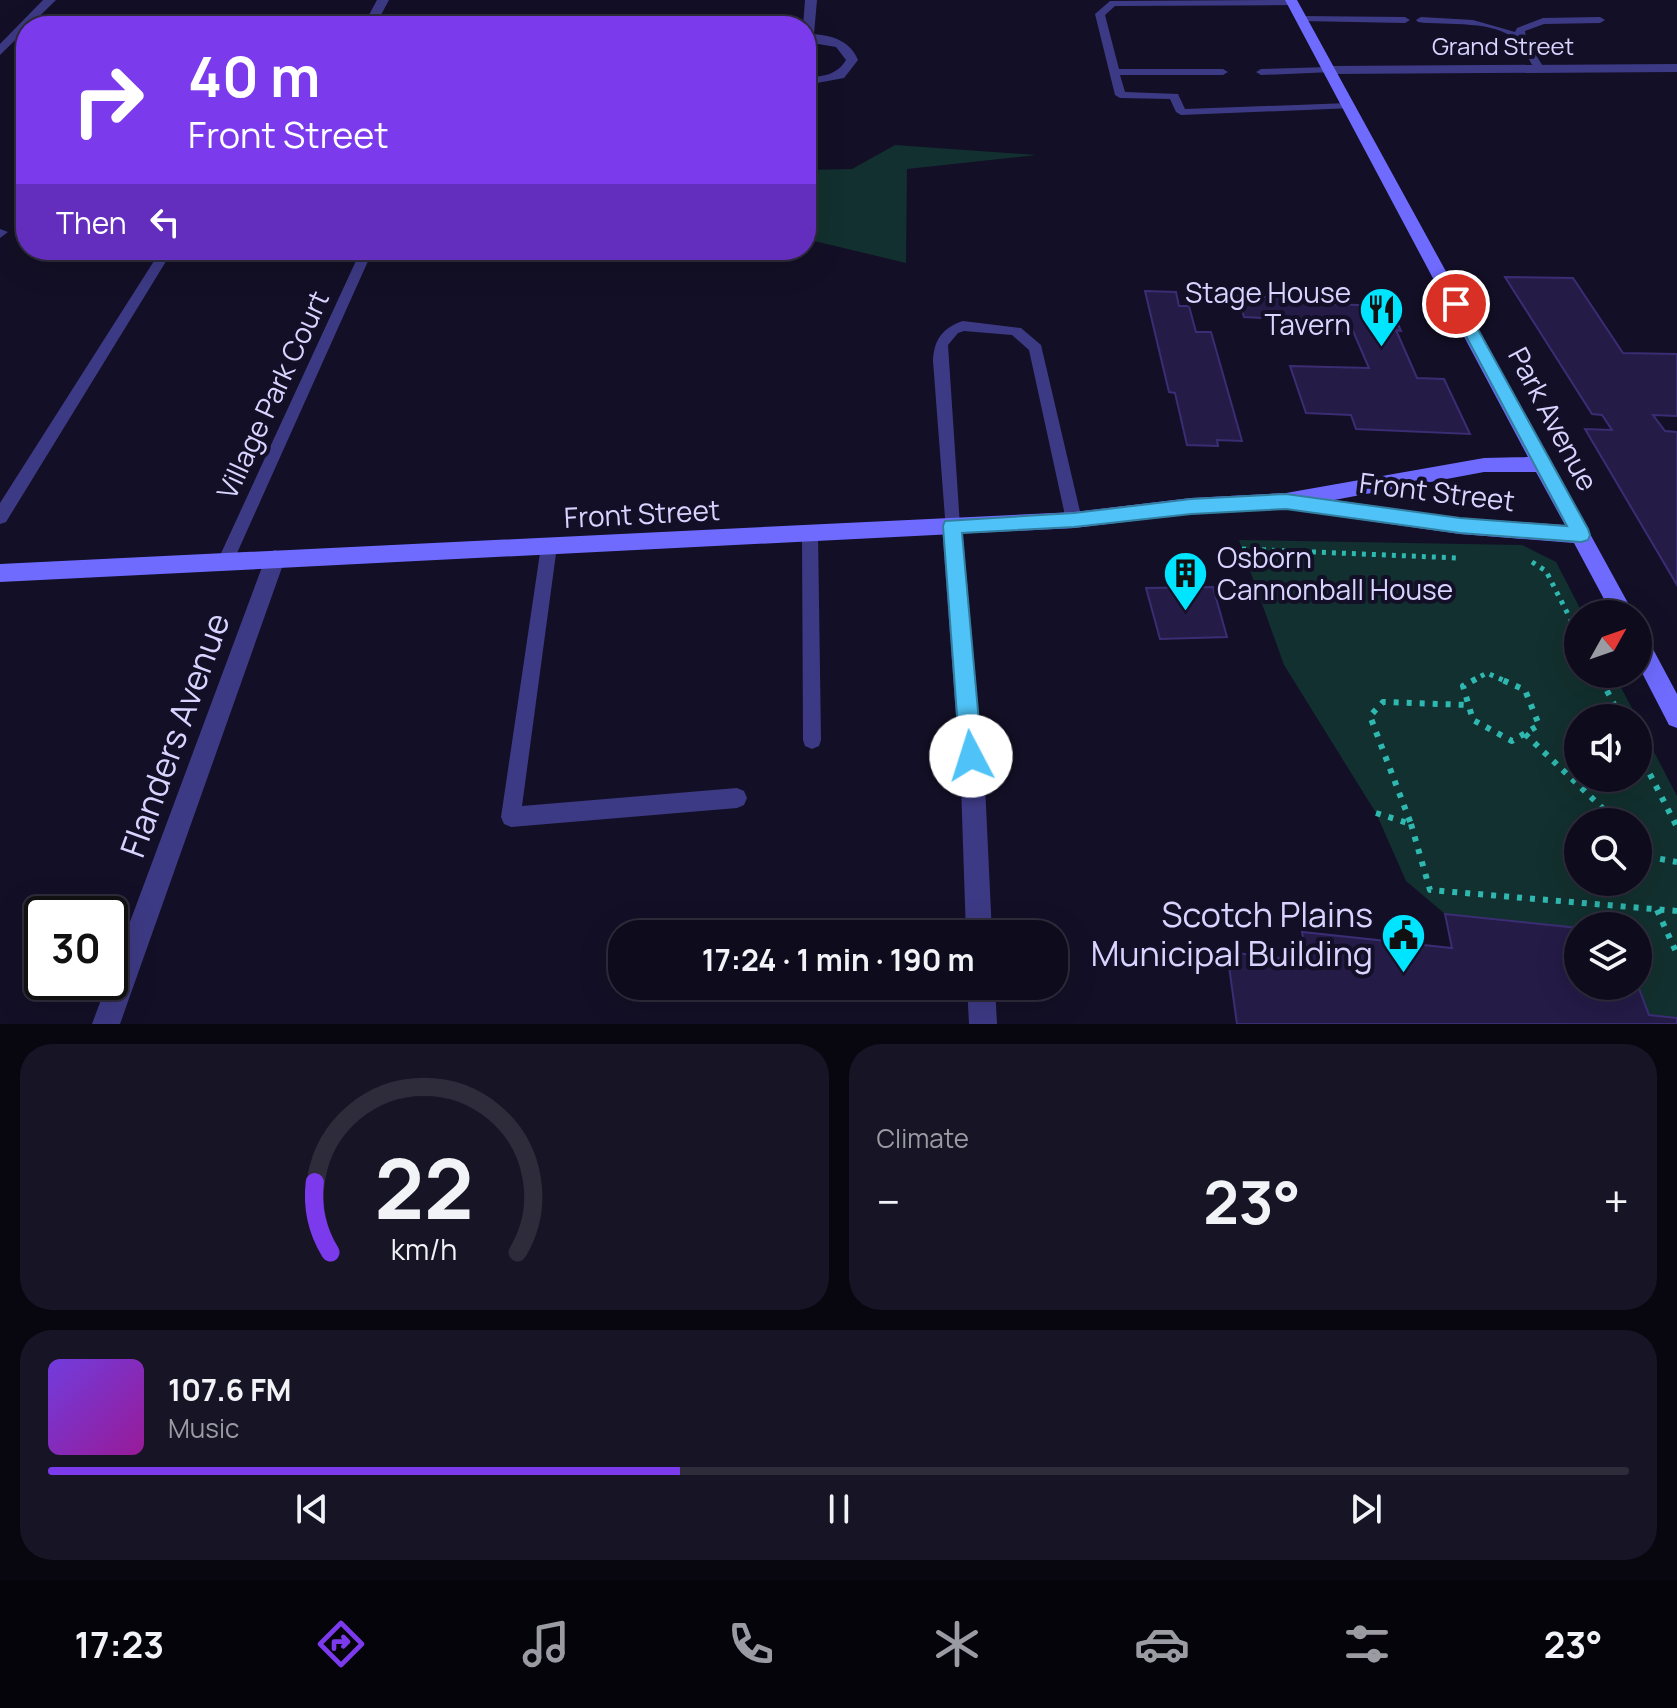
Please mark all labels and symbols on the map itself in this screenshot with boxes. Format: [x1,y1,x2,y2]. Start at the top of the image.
street label: Grand Street [1432,29,1574,62]
pin [1422,270,1490,338]
place label: Stage House Tavern [1185,273,1351,343]
street label: Village Park Court [207,284,337,505]
restaurant icon: Stage House Tavern [1358,285,1406,348]
street label: Park Avenue [1500,340,1608,497]
street label: Front Street [1357,463,1517,519]
street label: Front Street [563,490,721,536]
place label: Osborn Cannonball House [1217,538,1453,608]
building icon: Osborn Cannonball House [1162,550,1210,613]
north arrow [1564,600,1652,688]
street label: Flanders Avenue [109,606,240,863]
position arrow [929,714,1013,798]
place label: Scotch Plains Municipal Building [1091,891,1373,976]
speed limit sign: 30 [24,896,128,1000]
public building icon: Scotch Plains Municipal Building [1380,911,1428,974]

